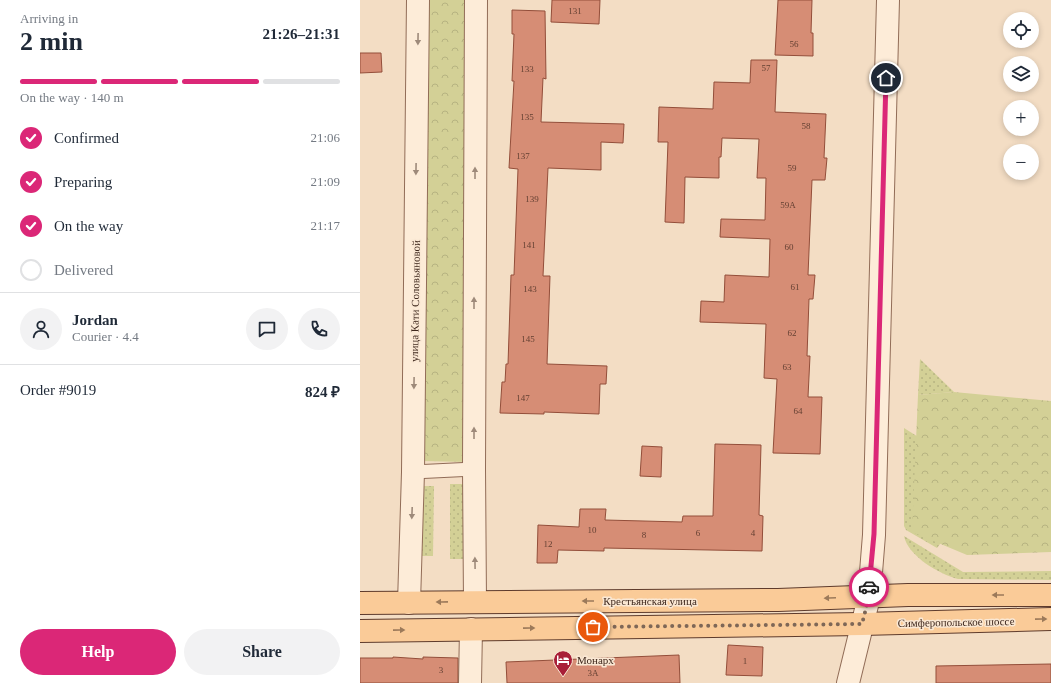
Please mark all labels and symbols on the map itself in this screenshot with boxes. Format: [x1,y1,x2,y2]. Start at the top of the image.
house number: 131 [568,6,582,16]
one-way arrow [415,33,421,46]
house number: 56 [790,39,799,49]
pin [869,61,903,95]
house number: 57 [762,63,771,73]
house number: 133 [520,64,534,74]
house number: 135 [520,112,534,122]
house number: 58 [802,121,811,131]
house number: 137 [516,151,530,161]
one-way arrow [413,163,419,176]
house number: 59 [788,163,797,173]
one-way arrow [472,166,478,179]
house number: 139 [525,194,539,204]
house number: 59А [780,200,796,210]
street label: улица Кати Соловьяновой [408,240,422,362]
house number: 141 [522,240,536,250]
house number: 60 [785,242,794,252]
house number: 61 [791,282,800,292]
house number: 143 [523,284,537,294]
one-way arrow [471,297,478,309]
house number: 62 [788,328,797,338]
house number: 145 [521,334,535,344]
house number: 63 [783,362,792,372]
one-way arrow [411,377,417,390]
house number: 147 [516,393,530,403]
house number: 64 [794,406,803,416]
one-way arrow [471,426,477,439]
one-way arrow [408,507,415,519]
house number: 10 [588,525,597,535]
house number: 6 [696,528,701,538]
house number: 4 [751,528,756,538]
house number: 8 [642,530,647,540]
house number: 12 [544,539,553,549]
one-way arrow [472,556,478,569]
courier [849,567,889,607]
one-way arrow [991,592,1004,598]
street label: Крестьянская улица [603,595,697,607]
one-way arrow [824,595,836,602]
one-way arrow [581,598,594,604]
one-way arrow [435,599,448,605]
pin [576,610,610,644]
street label: Симферопольское шоссе [897,615,1015,629]
one-way arrow [1035,616,1047,623]
one-way arrow [523,625,535,632]
one-way arrow [393,627,406,633]
hotel icon: Монарх [552,649,574,677]
place label: Монарх [577,654,614,666]
house number: 1 [743,656,747,666]
house number: 3 [439,665,444,675]
house number: 3А [588,668,599,678]

